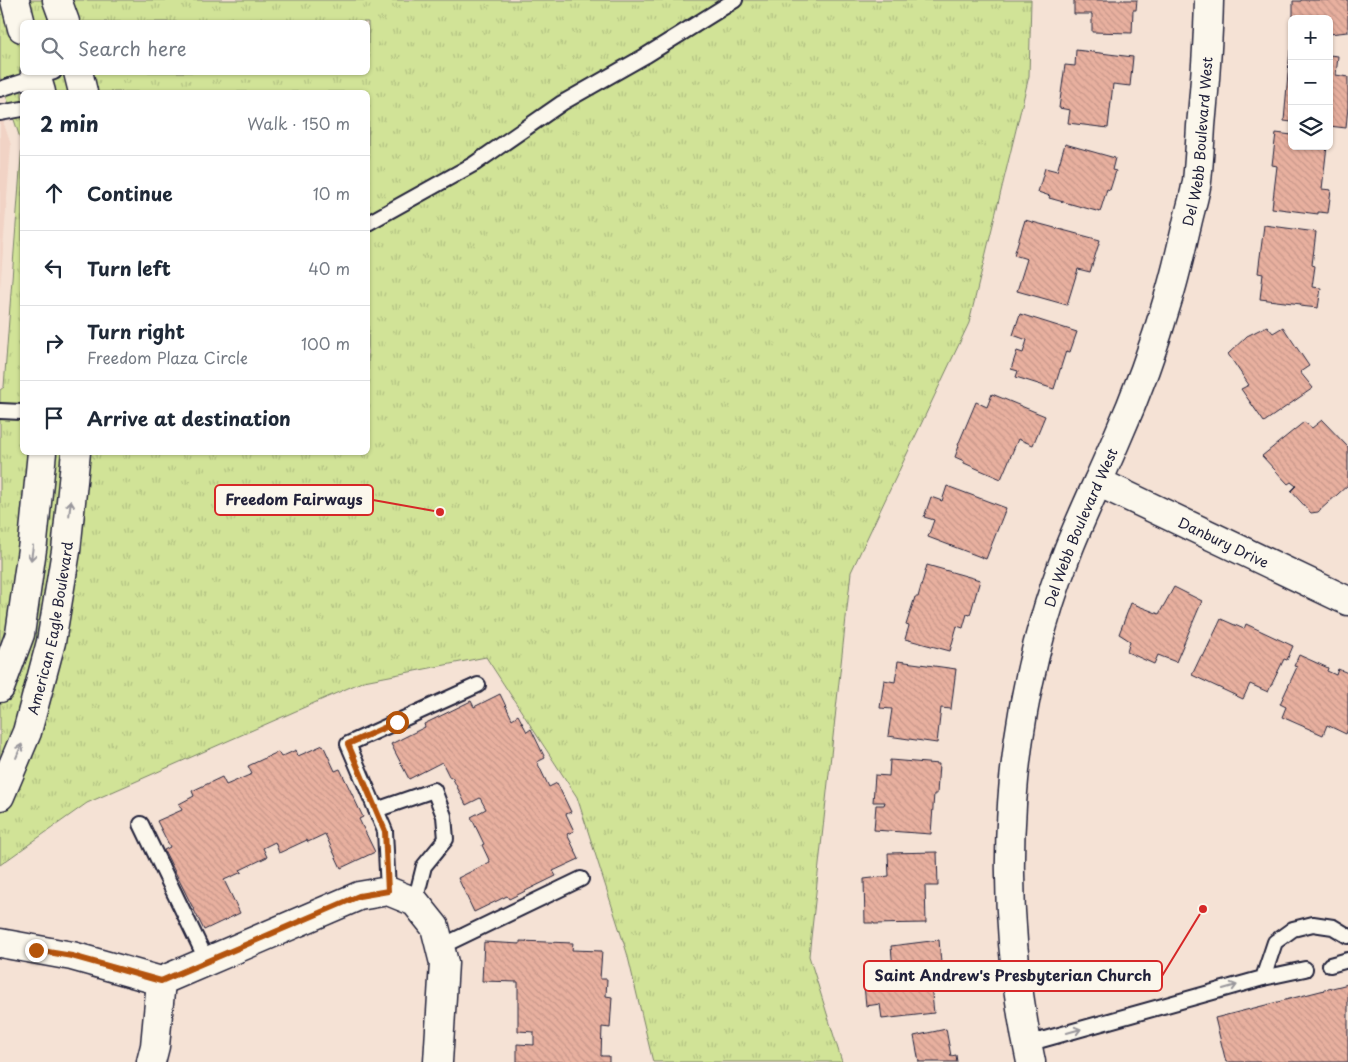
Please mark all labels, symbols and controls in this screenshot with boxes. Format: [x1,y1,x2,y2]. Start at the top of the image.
map controls [1288,15,1333,150]
button: + [1288,15,1333,60]
search box [20,20,370,75]
icon: search [38,34,66,62]
text: Search here [78,34,187,62]
street label: Del Webb Boulevard West [1176,56,1217,228]
button: − [1288,60,1333,105]
button: layers [1288,105,1333,150]
text: 2 min [40,107,99,139]
text: Walk · 150 m [247,111,350,135]
icon: ahead [40,179,68,207]
text: Continue [87,179,173,207]
text: 10 m [313,181,350,205]
icon: left [40,254,68,282]
text: Turn left [87,254,171,282]
text: 40 m [308,256,350,280]
text: Turn right [87,317,185,345]
icon: right [40,329,68,357]
text: 100 m [301,331,350,355]
text: Freedom Plaza Circle [87,345,248,369]
icon: arrive [40,404,68,432]
text: Arrive at destination [87,404,291,432]
street label: Del Webb Boulevard West [1038,444,1122,610]
callout: Freedom Fairways [215,485,373,515]
text: Freedom Fairways [225,487,363,510]
one-way arrow [65,500,75,516]
street label: Danbury Drive [1174,511,1273,572]
street label: American Eagle Boulevard [22,540,77,717]
one-way arrow [27,545,37,561]
route start [386,711,409,734]
one-way arrow [15,744,24,759]
route end [25,939,48,962]
callout: Saint Andrew's Presbyterian Church [864,961,1162,991]
text: Saint Andrew's Presbyterian Church [875,963,1151,986]
one-way arrow [1222,982,1238,992]
one-way arrow [1065,1026,1081,1035]

